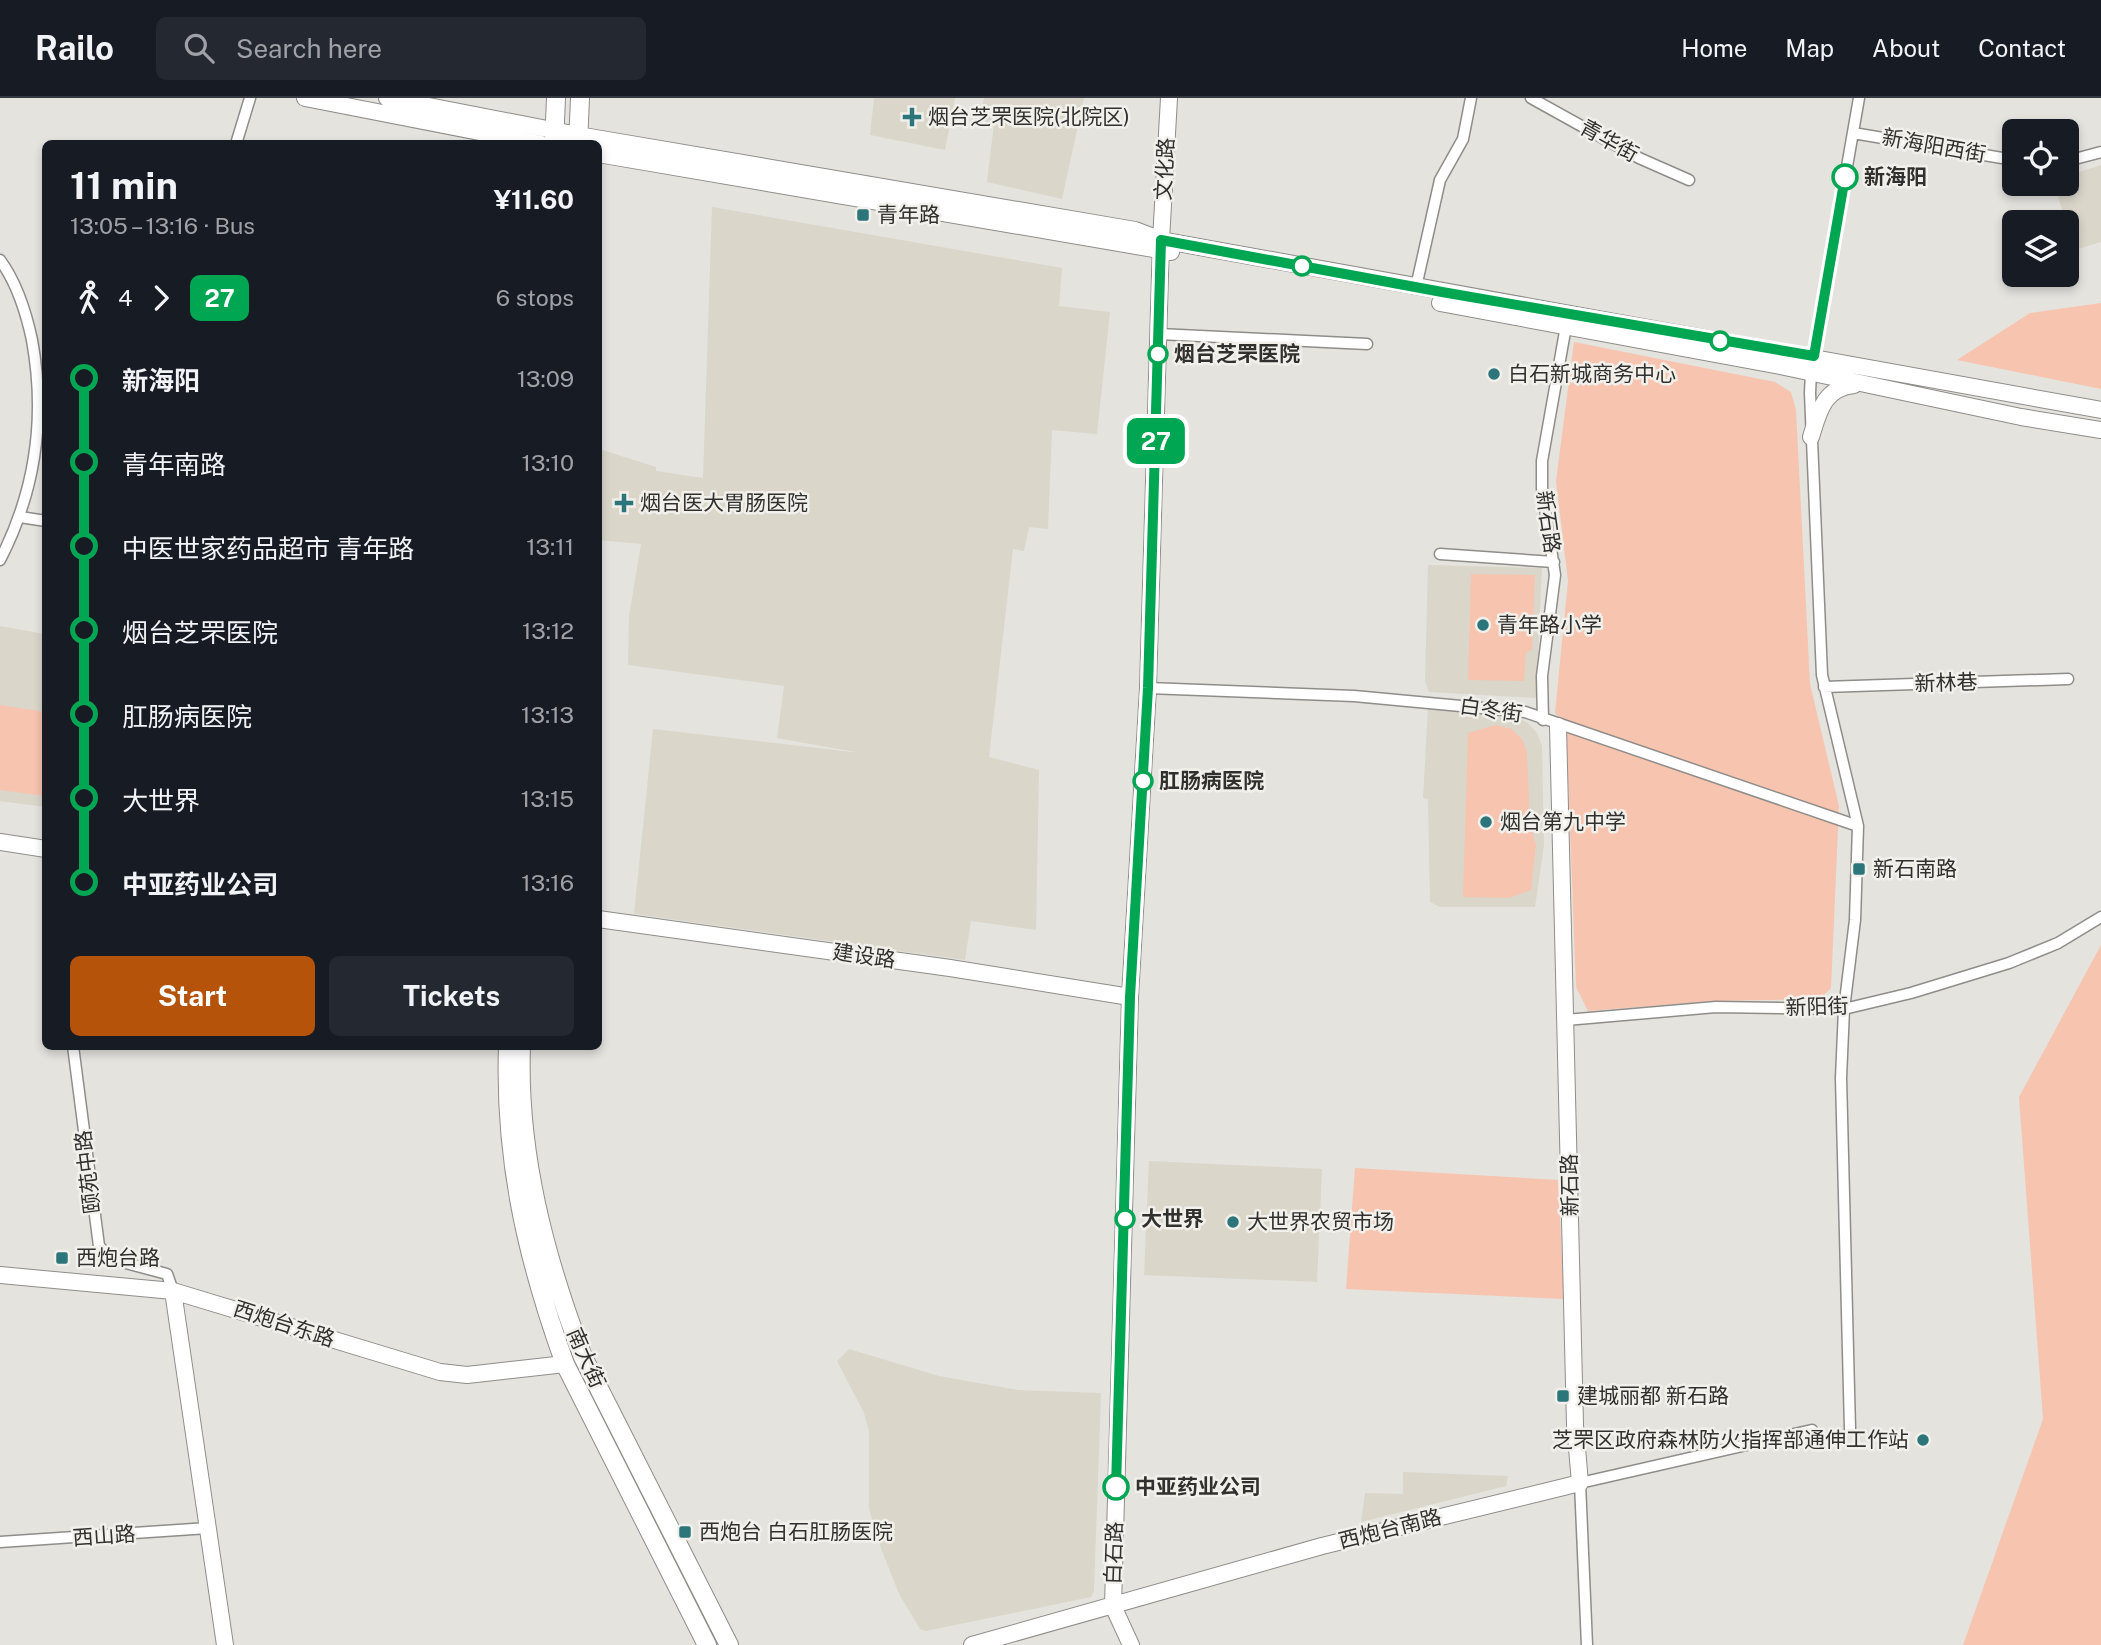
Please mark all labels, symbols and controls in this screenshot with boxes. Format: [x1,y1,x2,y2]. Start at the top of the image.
search box [156,17,646,80]
text: Railo [35,29,114,67]
icon: search [180,29,218,67]
text: Search here [236,33,382,64]
text: Home [1681,34,1747,62]
text: Map [1785,34,1834,62]
text: About [1872,34,1940,62]
text: Contact [1978,34,2066,62]
place label: 烟台芝罘医院(北院区) [928,104,1130,129]
marker: 烟台芝罘医院(北院区) [902,107,922,127]
street label: 青华街 [1576,114,1643,167]
map controls [2002,119,2079,287]
button: locate [2002,119,2079,196]
street label: 新海阳西街 [1880,124,1988,167]
street label: 文化路 [1150,137,1179,201]
text: 11 min [70,163,178,208]
marker: 新海阳 [1832,164,1858,190]
place label: 新海阳 [1864,164,1927,189]
text: ¥11.60 [494,184,574,215]
place label: 青年路 [877,202,940,227]
marker: 青年路 [855,207,871,223]
button: layers [2002,210,2079,287]
text: 13:05 – 13:16 · Bus [70,212,255,239]
unlabelled marker [1292,256,1312,276]
icon: walk [70,279,108,317]
icon: forward [142,279,180,317]
text: 4 [118,284,132,311]
text: 27 [204,284,235,312]
text: 6 stops [496,284,574,311]
unlabelled marker [1710,331,1730,351]
place label: 烟台芝罘医院 [1174,341,1300,366]
marker: 烟台芝罘医院 [1148,344,1168,364]
place label: 白石新城商务中心 [1508,361,1676,386]
text: 新海阳 [122,365,200,396]
text: 13:09 [517,365,574,392]
marker: 白石新城商务中心 [1486,366,1502,382]
line badge: 27 [1124,418,1188,464]
text: 27 [1141,427,1171,455]
text: 青年南路 [122,449,226,480]
text: 13:10 [522,449,574,476]
street label: 新石路 [1532,489,1565,555]
place label: 烟台医大胃肠医院 [640,490,808,515]
marker: 烟台医大胃肠医院 [614,493,634,513]
text: 中医世家药品超市 青年路 [122,533,414,564]
text: 13:11 [526,533,574,560]
place label: 青年路小学 [1497,612,1602,637]
text: 烟台芝罘医院 [122,617,278,648]
text: 13:12 [522,617,574,644]
marker: 青年路小学 [1475,617,1491,633]
street label: 新林巷 [1914,669,1978,696]
street label: 白冬街 [1458,693,1524,726]
text: 肛肠病医院 [122,701,252,732]
text: 13:13 [521,701,574,728]
place label: 肛肠病医院 [1159,768,1264,793]
marker: 肛肠病医院 [1133,771,1153,791]
text: 大世界 [122,785,200,816]
text: 13:15 [521,785,574,812]
place label: 烟台第九中学 [1500,809,1626,834]
marker: 烟台第九中学 [1478,814,1494,830]
place label: 新石南路 [1873,856,1957,881]
marker: 新石南路 [1851,861,1867,877]
text: 中亚药业公司 [122,869,278,900]
text: 13:16 [521,869,574,896]
street label: 建设路 [831,939,897,972]
button: Start [70,956,315,1036]
button: Tickets [329,956,574,1036]
street label: 新阳街 [1785,993,1849,1020]
street label: 颐苑中路 [70,1129,105,1215]
street label: 新石路 [1556,1153,1583,1217]
place label: 大世界 [1141,1206,1204,1231]
marker: 大世界 [1115,1209,1135,1229]
place label: 大世界农贸市场 [1247,1209,1394,1234]
marker: 大世界农贸市场 [1225,1214,1241,1230]
place label: 西炮台路 [76,1245,160,1270]
marker: 西炮台路 [54,1250,70,1266]
street label: 西炮台东路 [230,1295,338,1352]
street label: 南大街 [562,1324,611,1392]
place label: 建城丽都 新石路 [1577,1383,1729,1408]
marker: 建城丽都 新石路 [1555,1388,1571,1404]
place label: 芝罘区政府森林防火指挥部通伸工作站 [1552,1427,1909,1452]
marker: 芝罘区政府森林防火指挥部通伸工作站 [1915,1432,1931,1448]
marker: 中亚药业公司 [1103,1474,1129,1500]
place label: 中亚药业公司 [1135,1474,1261,1499]
street label: 西炮台南路 [1336,1504,1444,1553]
place label: 西炮台 白石肛肠医院 [699,1519,893,1544]
street label: 西山路 [72,1521,136,1550]
street label: 白石路 [1100,1521,1127,1585]
marker: 西炮台 白石肛肠医院 [677,1524,693,1540]

